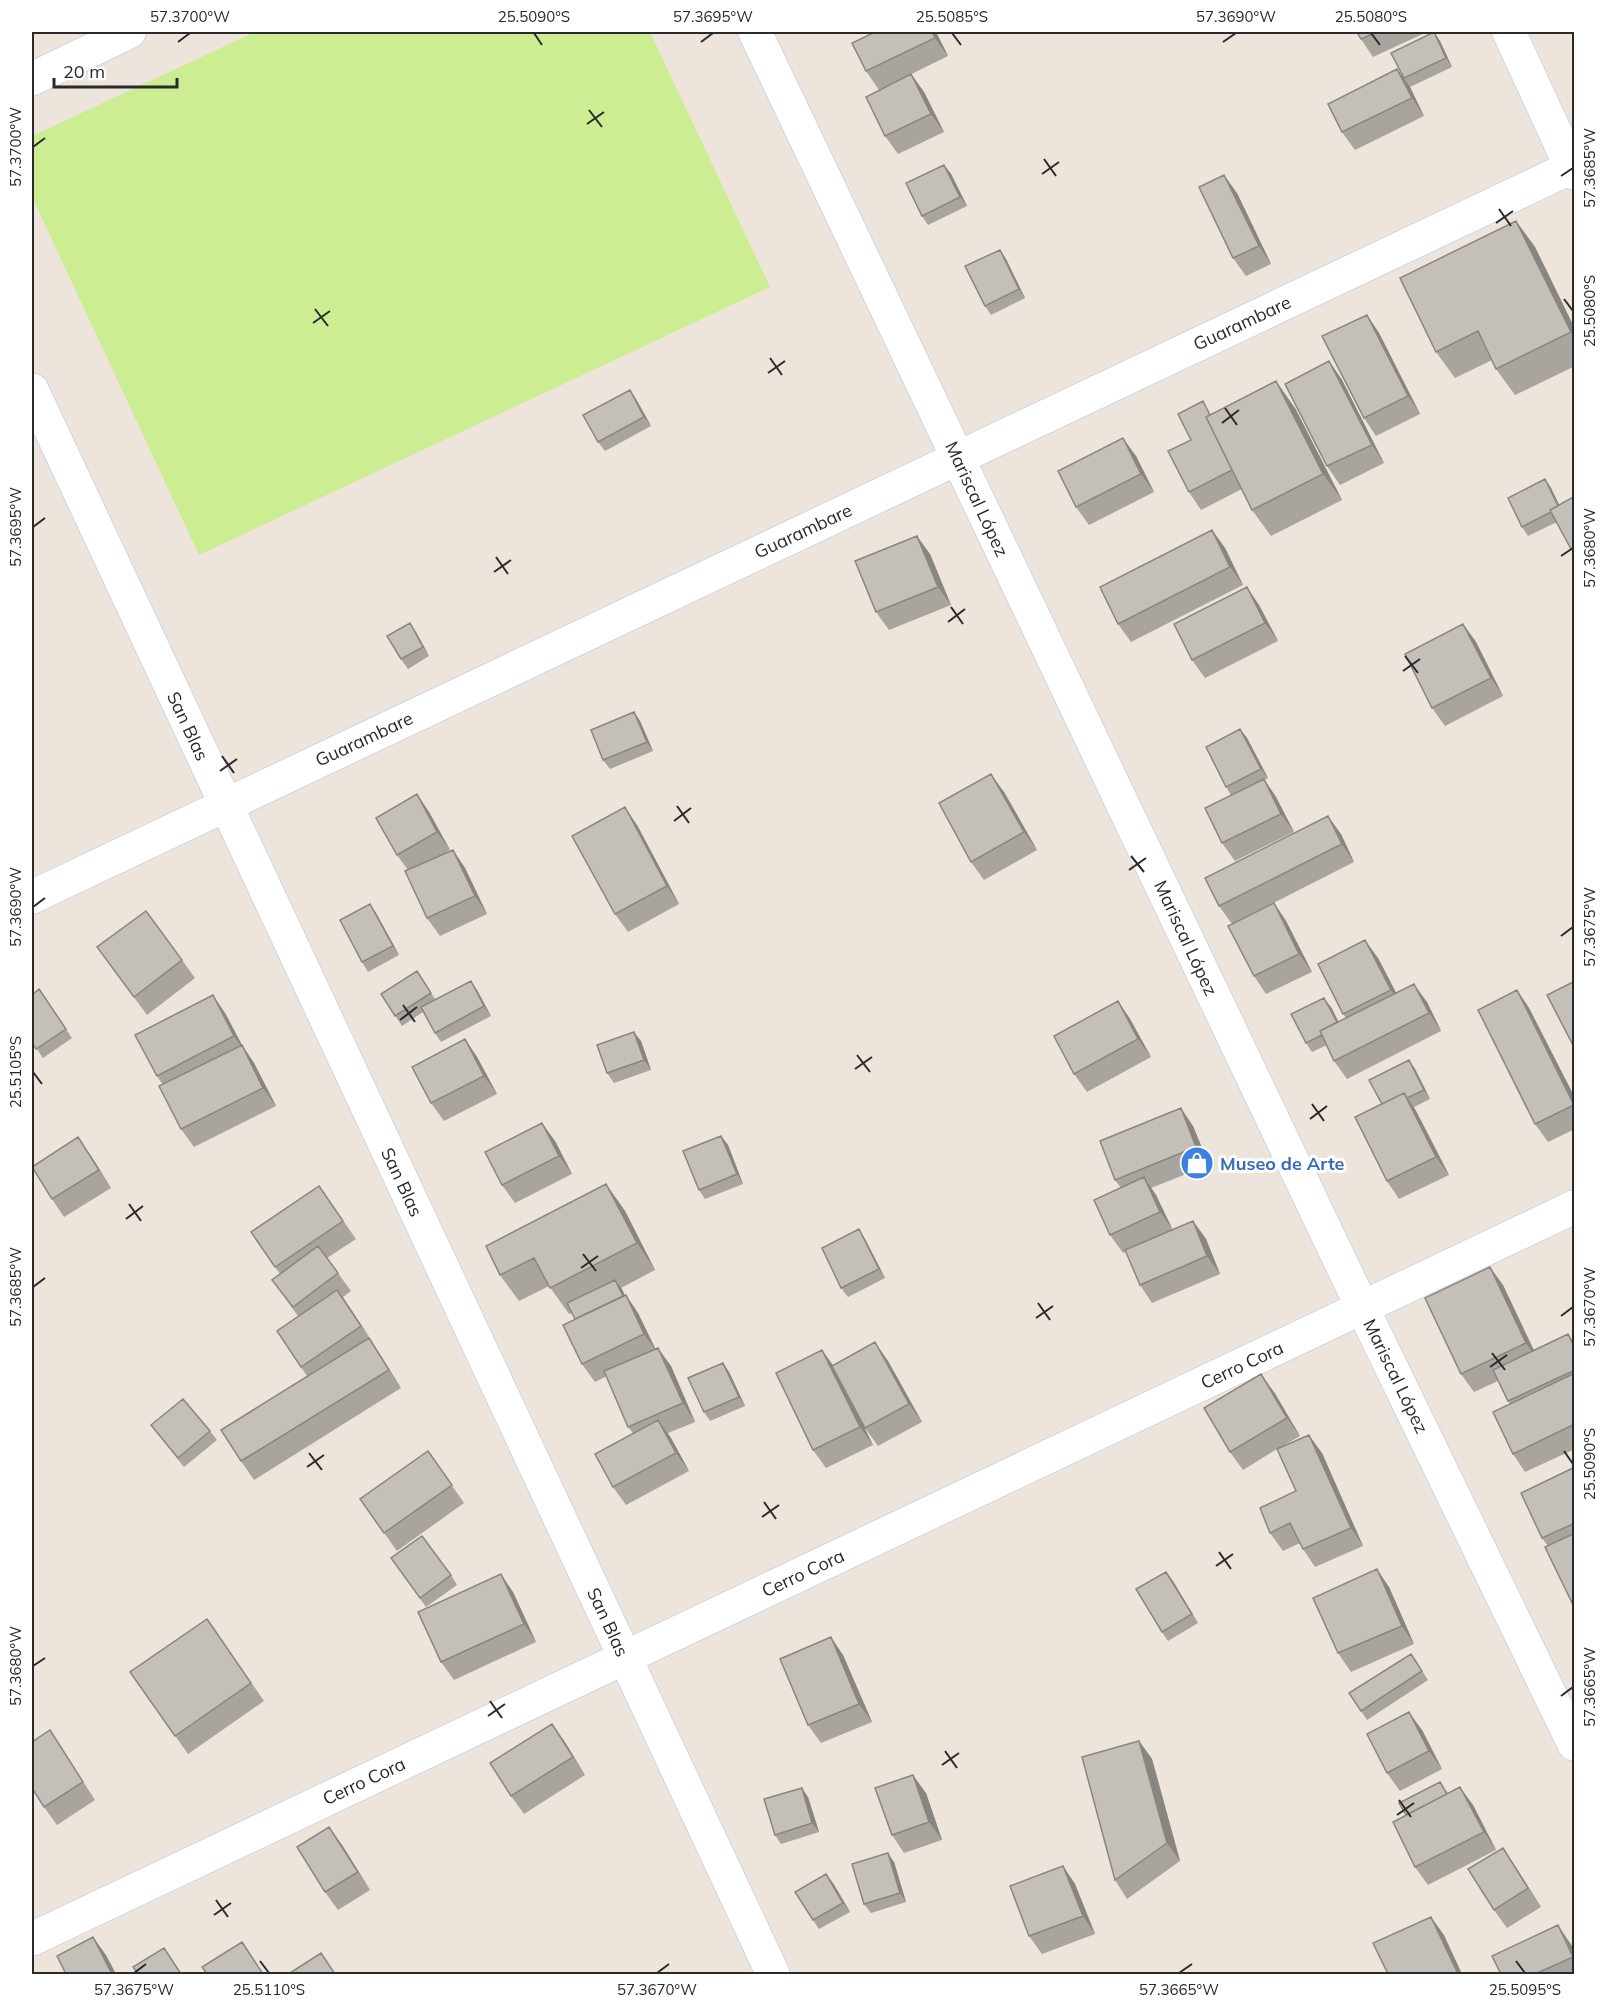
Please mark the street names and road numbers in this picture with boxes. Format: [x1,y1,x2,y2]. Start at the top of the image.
street label: Guarambare [1189,290,1295,356]
street label: Mariscal López [940,438,1014,560]
street label: Guarambare [750,498,856,564]
street label: San Blas [162,688,214,764]
street label: Guarambare [311,706,417,772]
street label: Mariscal López [1149,877,1223,999]
street label: San Blas [376,1144,428,1220]
street label: Mariscal López [1358,1315,1434,1437]
street label: Cerro Cora [1197,1336,1287,1394]
street label: Cerro Cora [758,1544,848,1602]
street label: San Blas [582,1584,634,1660]
street label: Cerro Cora [319,1752,409,1810]

